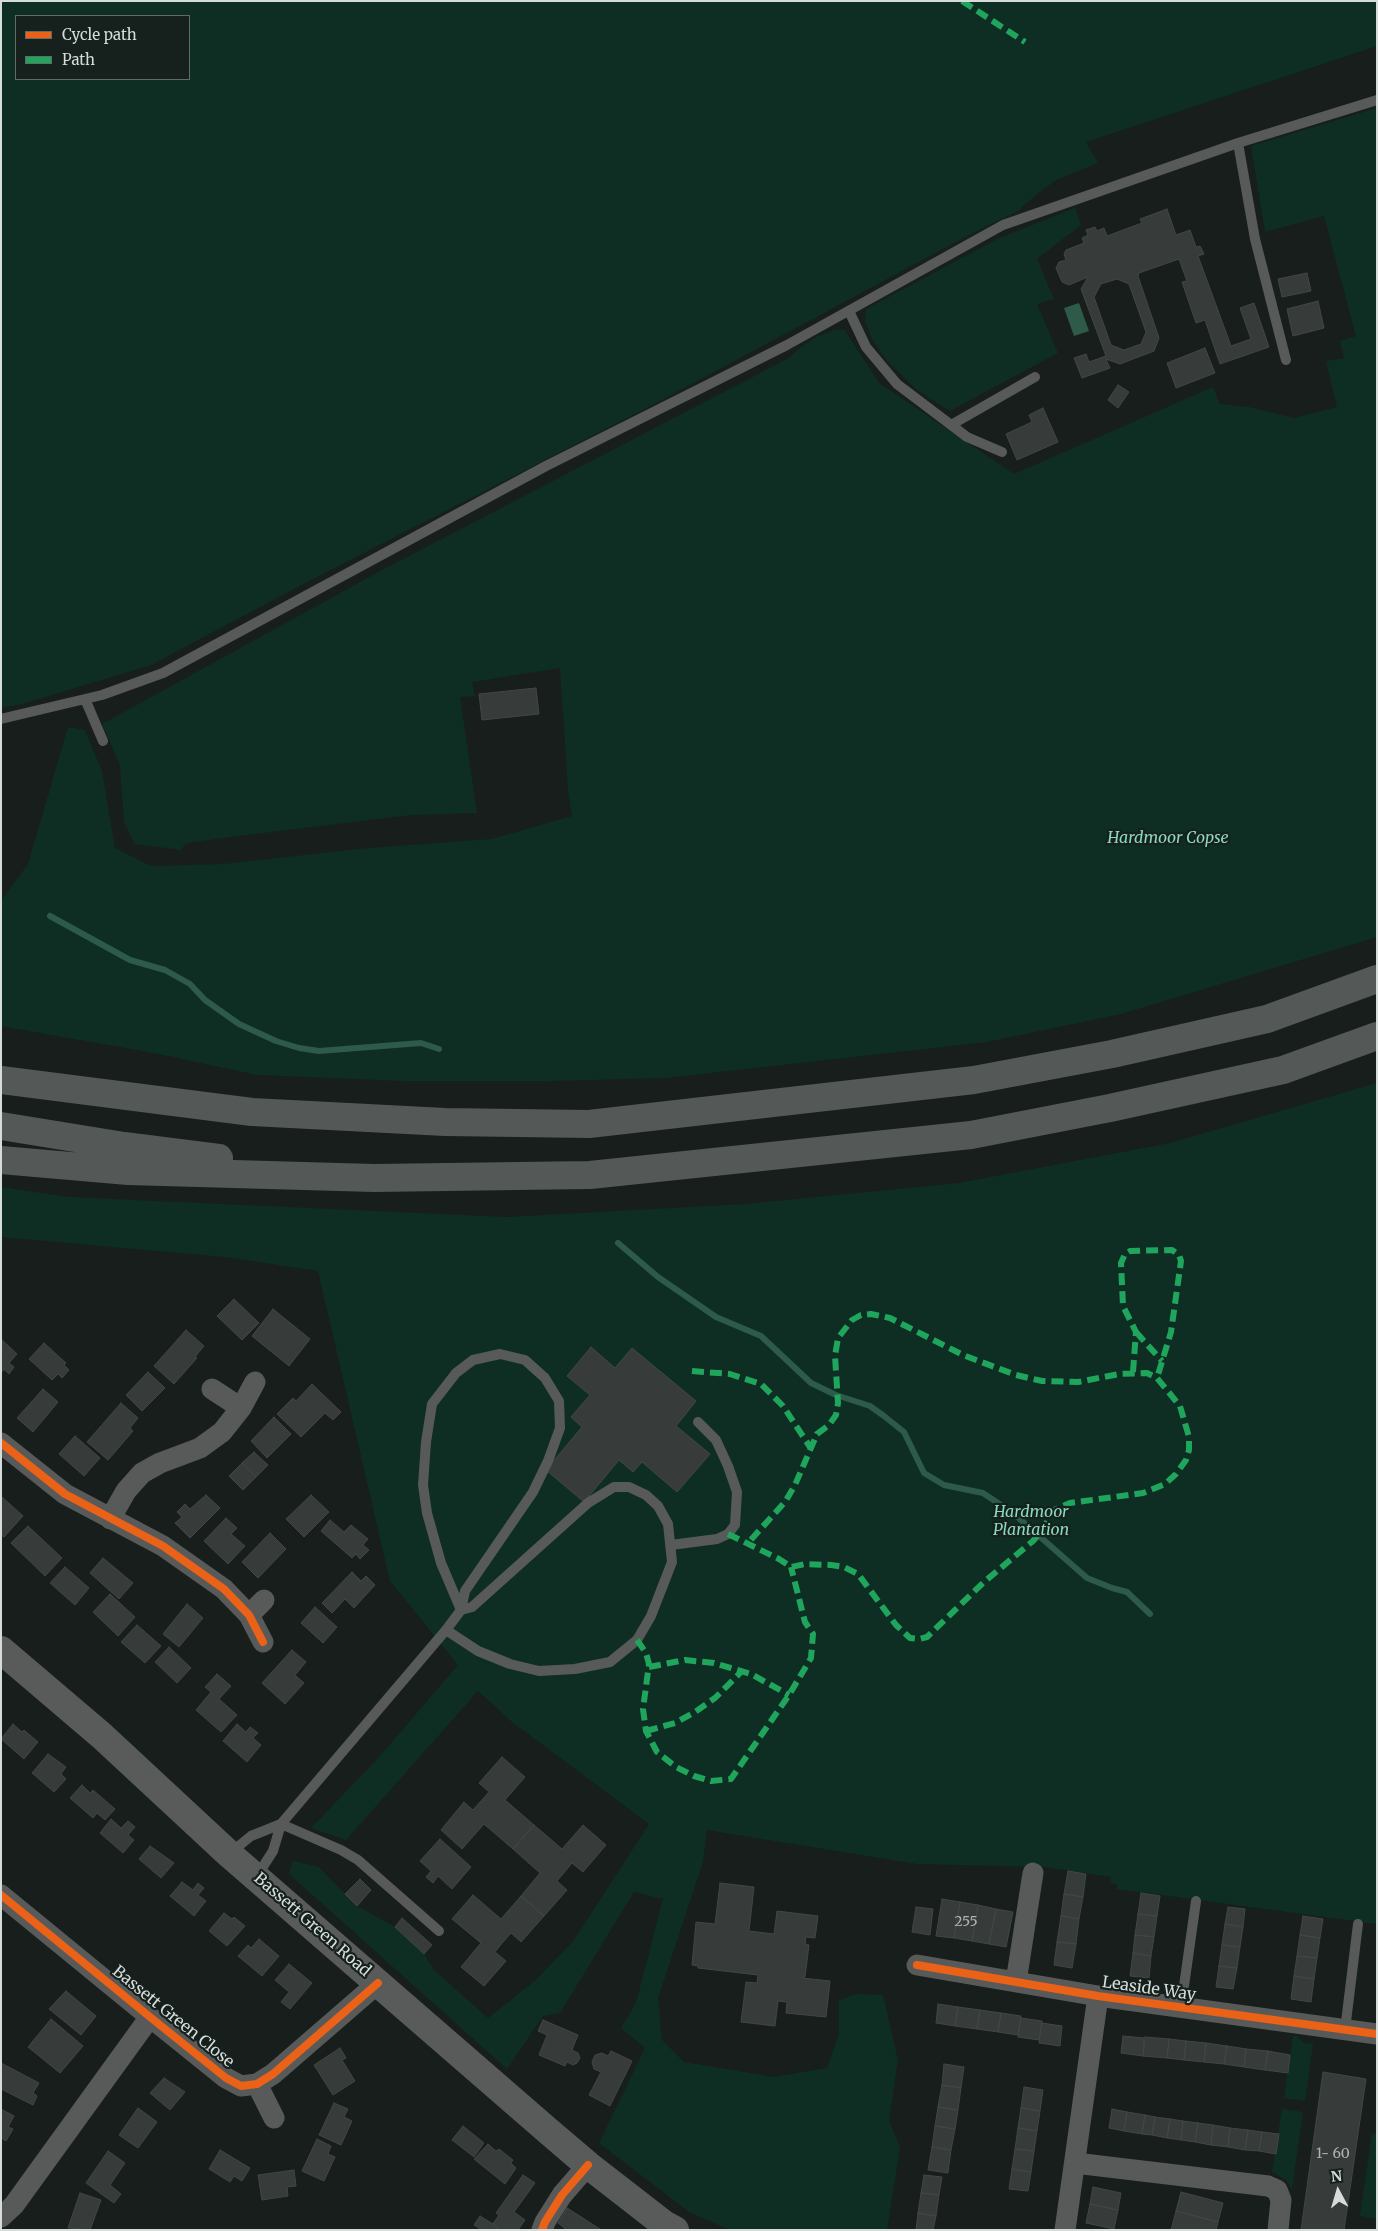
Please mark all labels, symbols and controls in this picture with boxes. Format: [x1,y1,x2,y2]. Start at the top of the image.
legend [15,15,190,80]
text: Cycle path [62,25,137,44]
text: Path [62,50,95,69]
park label: Hardmoor Copse [1107,828,1229,848]
park label: Hardmoor Plantation [993,1502,1069,1540]
street label: Bassett Green Road [250,1869,374,1981]
house number: 255 [954,1914,978,1930]
street label: Bassett Green Close [108,1962,238,2072]
street label: Leaside Way [1101,1973,1197,2005]
house number: 1- 60 [1316,2146,1350,2162]
north arrow [1313,2166,1363,2216]
text: N [1330,2167,1343,2186]

